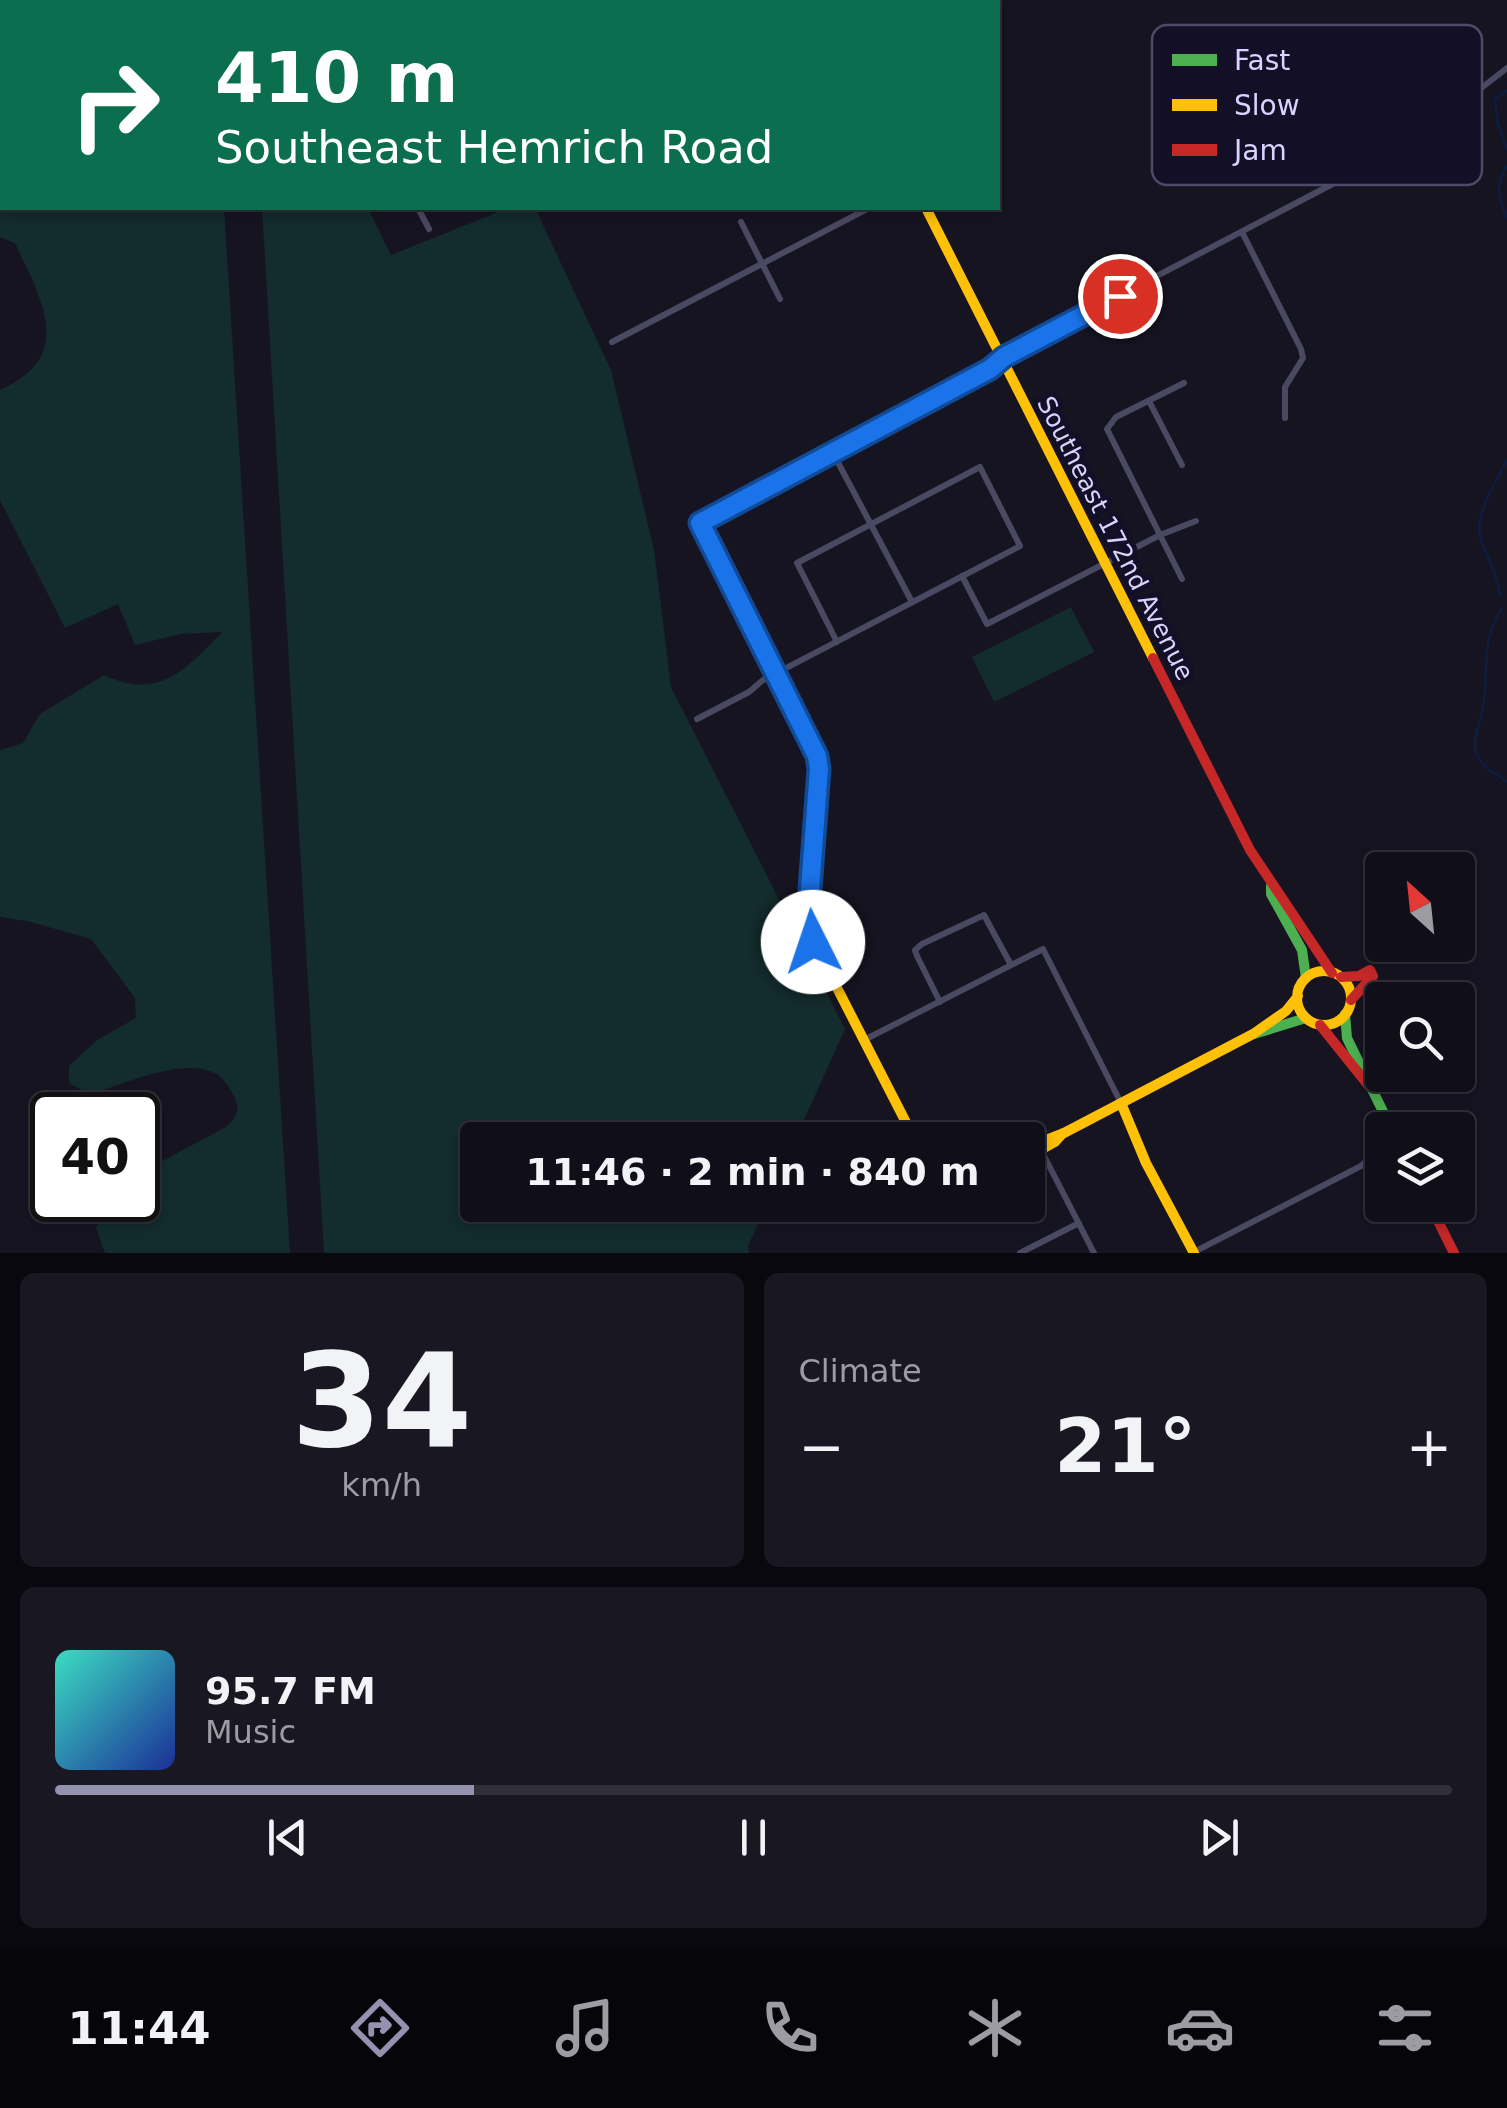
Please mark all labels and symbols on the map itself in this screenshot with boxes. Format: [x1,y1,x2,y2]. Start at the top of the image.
legend [1152,25,1482,185]
text: Fast [1234,44,1290,77]
text: Slow [1234,89,1300,122]
text: Jam [1232,134,1287,167]
pin [1078,254,1163,339]
street label: Southeast 172nd Avenue [1031,392,1200,685]
north arrow [1365,852,1475,962]
position arrow [761,890,865,994]
speed limit sign: 40 [30,1092,160,1222]

